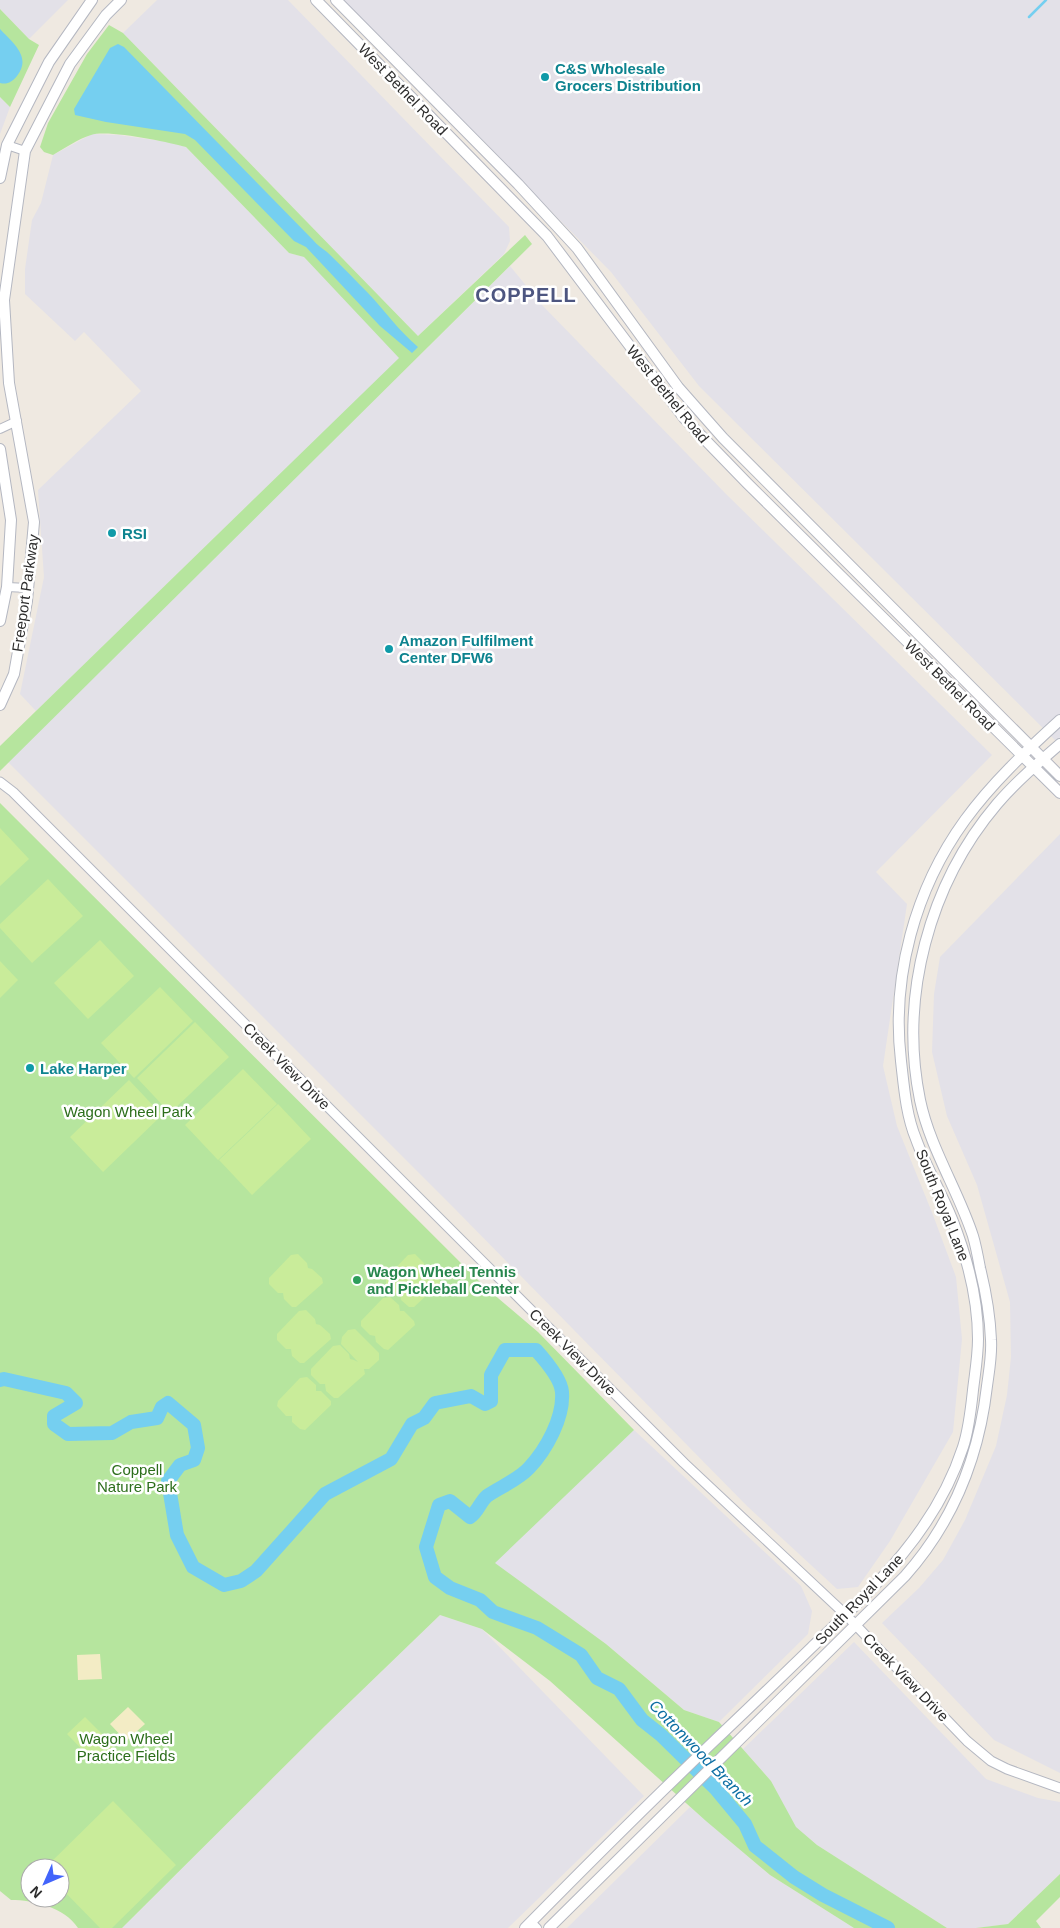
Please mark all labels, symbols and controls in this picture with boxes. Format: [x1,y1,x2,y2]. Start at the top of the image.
street label: West Bethel Road [355,40,451,138]
place label: C&S Wholesale Grocers Distribution [555,60,701,94]
marker: C&S Wholesale Grocers Distribution [539,71,551,83]
district label: COPPELL [475,284,577,306]
street label: West Bethel Road [623,342,713,446]
place label: RSI [122,525,147,542]
marker: RSI [106,527,118,539]
street label: Freeport Parkway [8,533,42,653]
place label: Amazon Fulfilment Center DFW6 [399,632,533,666]
street label: West Bethel Road [901,636,999,734]
marker: Amazon Fulfilment Center DFW6 [383,643,395,655]
street label: Creek View Drive [240,1019,334,1113]
place label: Lake Harper [40,1060,127,1077]
marker: Lake Harper [24,1062,36,1074]
park label: Wagon Wheel Park [64,1103,193,1120]
street label: South Royal Lane [913,1147,973,1263]
place label: Wagon Wheel Tennis and Pickleball Center [367,1263,519,1297]
marker: Wagon Wheel Tennis and Pickleball Center [351,1274,363,1286]
street label: Creek View Drive [526,1305,620,1399]
park label: Coppell Nature Park [97,1461,178,1495]
street label: South Royal Lane [811,1550,907,1648]
street label: Creek View Drive [860,1630,952,1724]
water label: Cottonwood Branch [646,1697,756,1810]
park label: Wagon Wheel Practice Fields [77,1730,175,1764]
north arrow [20,1858,70,1908]
text: N [27,1883,45,1901]

